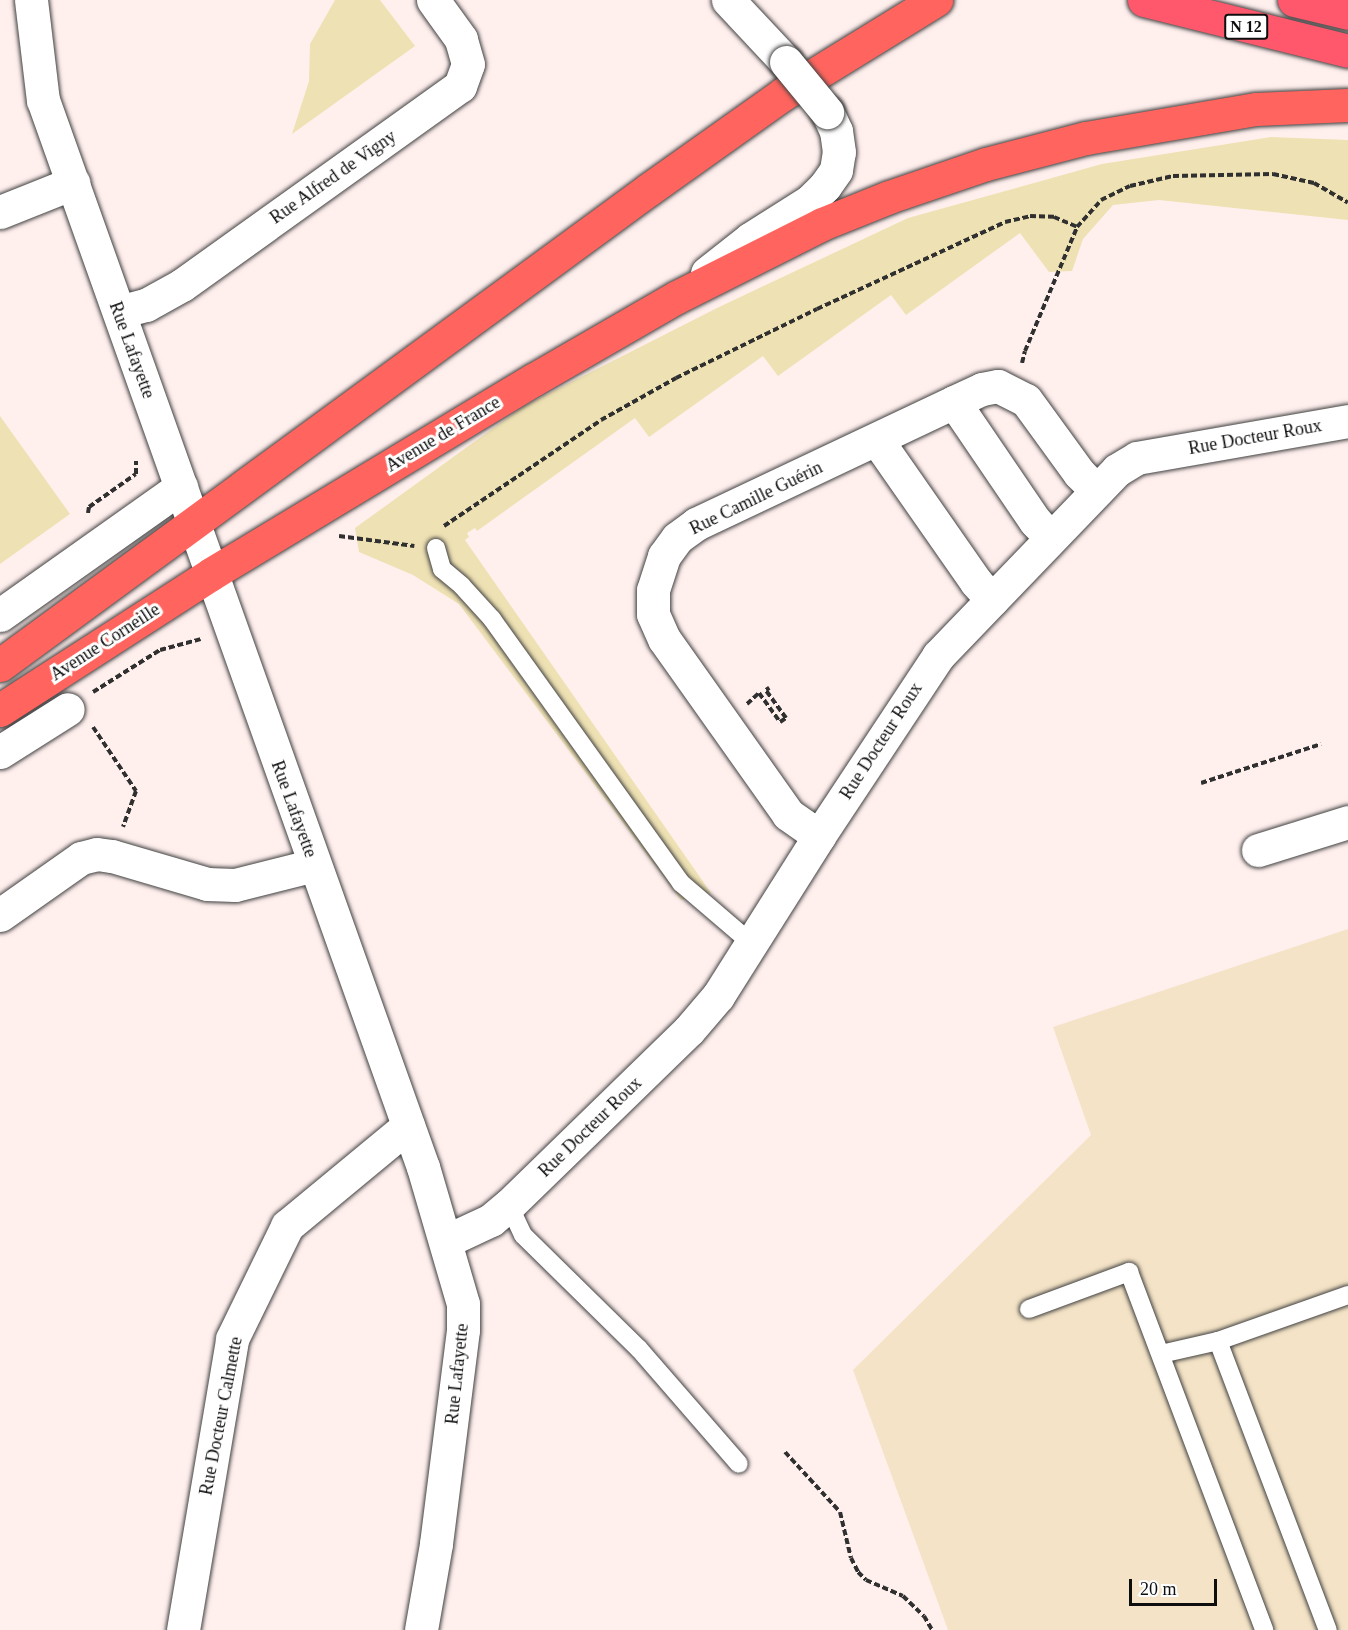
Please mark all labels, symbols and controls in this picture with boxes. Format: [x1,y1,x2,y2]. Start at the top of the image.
road number: N 12 [1224,14,1268,40]
street label: Rue Alfred de Vigny [265,125,401,229]
street label: Rue Lafayette [105,299,159,401]
street label: Avenue de France [382,391,504,477]
street label: Rue Docteur Roux [1187,415,1323,459]
street label: Rue Camille Guérin [686,457,826,539]
street label: Avenue Corneille [46,599,164,685]
street label: Rue Docteur Roux [835,679,927,803]
street label: Rue Lafayette [267,758,321,860]
street label: Rue Docteur Roux [534,1072,646,1182]
street label: Rue Lafayette [441,1322,473,1426]
street label: Rue Docteur Calmette [195,1335,247,1497]
scale bar [1132,1567,1220,1605]
text: 20 m [1140,1579,1177,1599]

